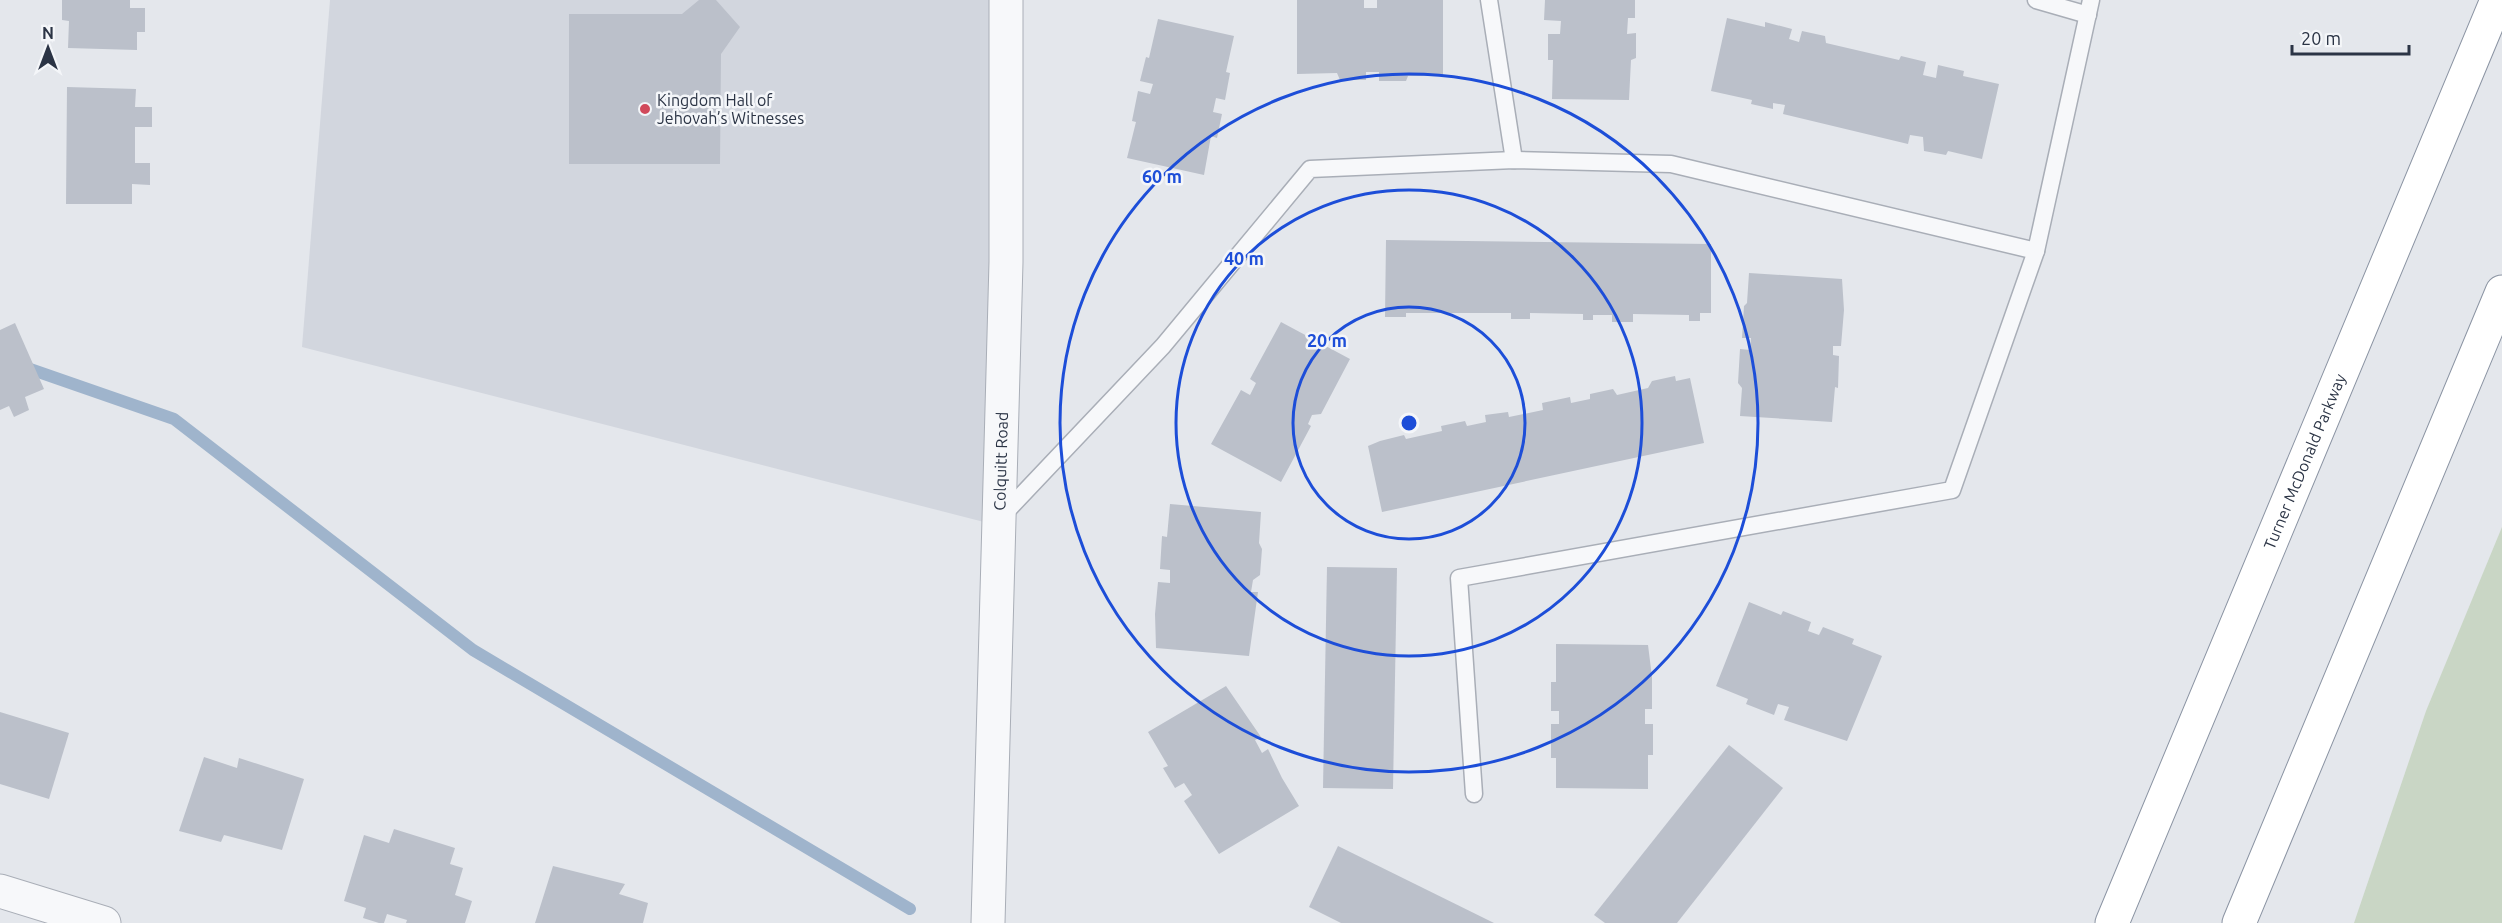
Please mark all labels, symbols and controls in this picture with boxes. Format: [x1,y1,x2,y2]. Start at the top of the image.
north arrow [18,18,78,78]
scale bar [2292,18,2409,56]
text: N [42,24,54,42]
text: 20 m [2301,28,2341,48]
place label: Kingdom Hall of Jehovah’s Witnesses [657,91,804,127]
marker: Kingdom Hall of Jehovah’s Witnesses [638,102,652,116]
text: 60 m [1142,166,1182,186]
text: 40 m [1224,248,1264,268]
text: 20 m [1307,330,1347,350]
street label: Turner McDonald Parkway [2260,371,2349,552]
street label: Colquitt Road [990,411,1011,511]
centre of rings [1399,413,1419,433]

